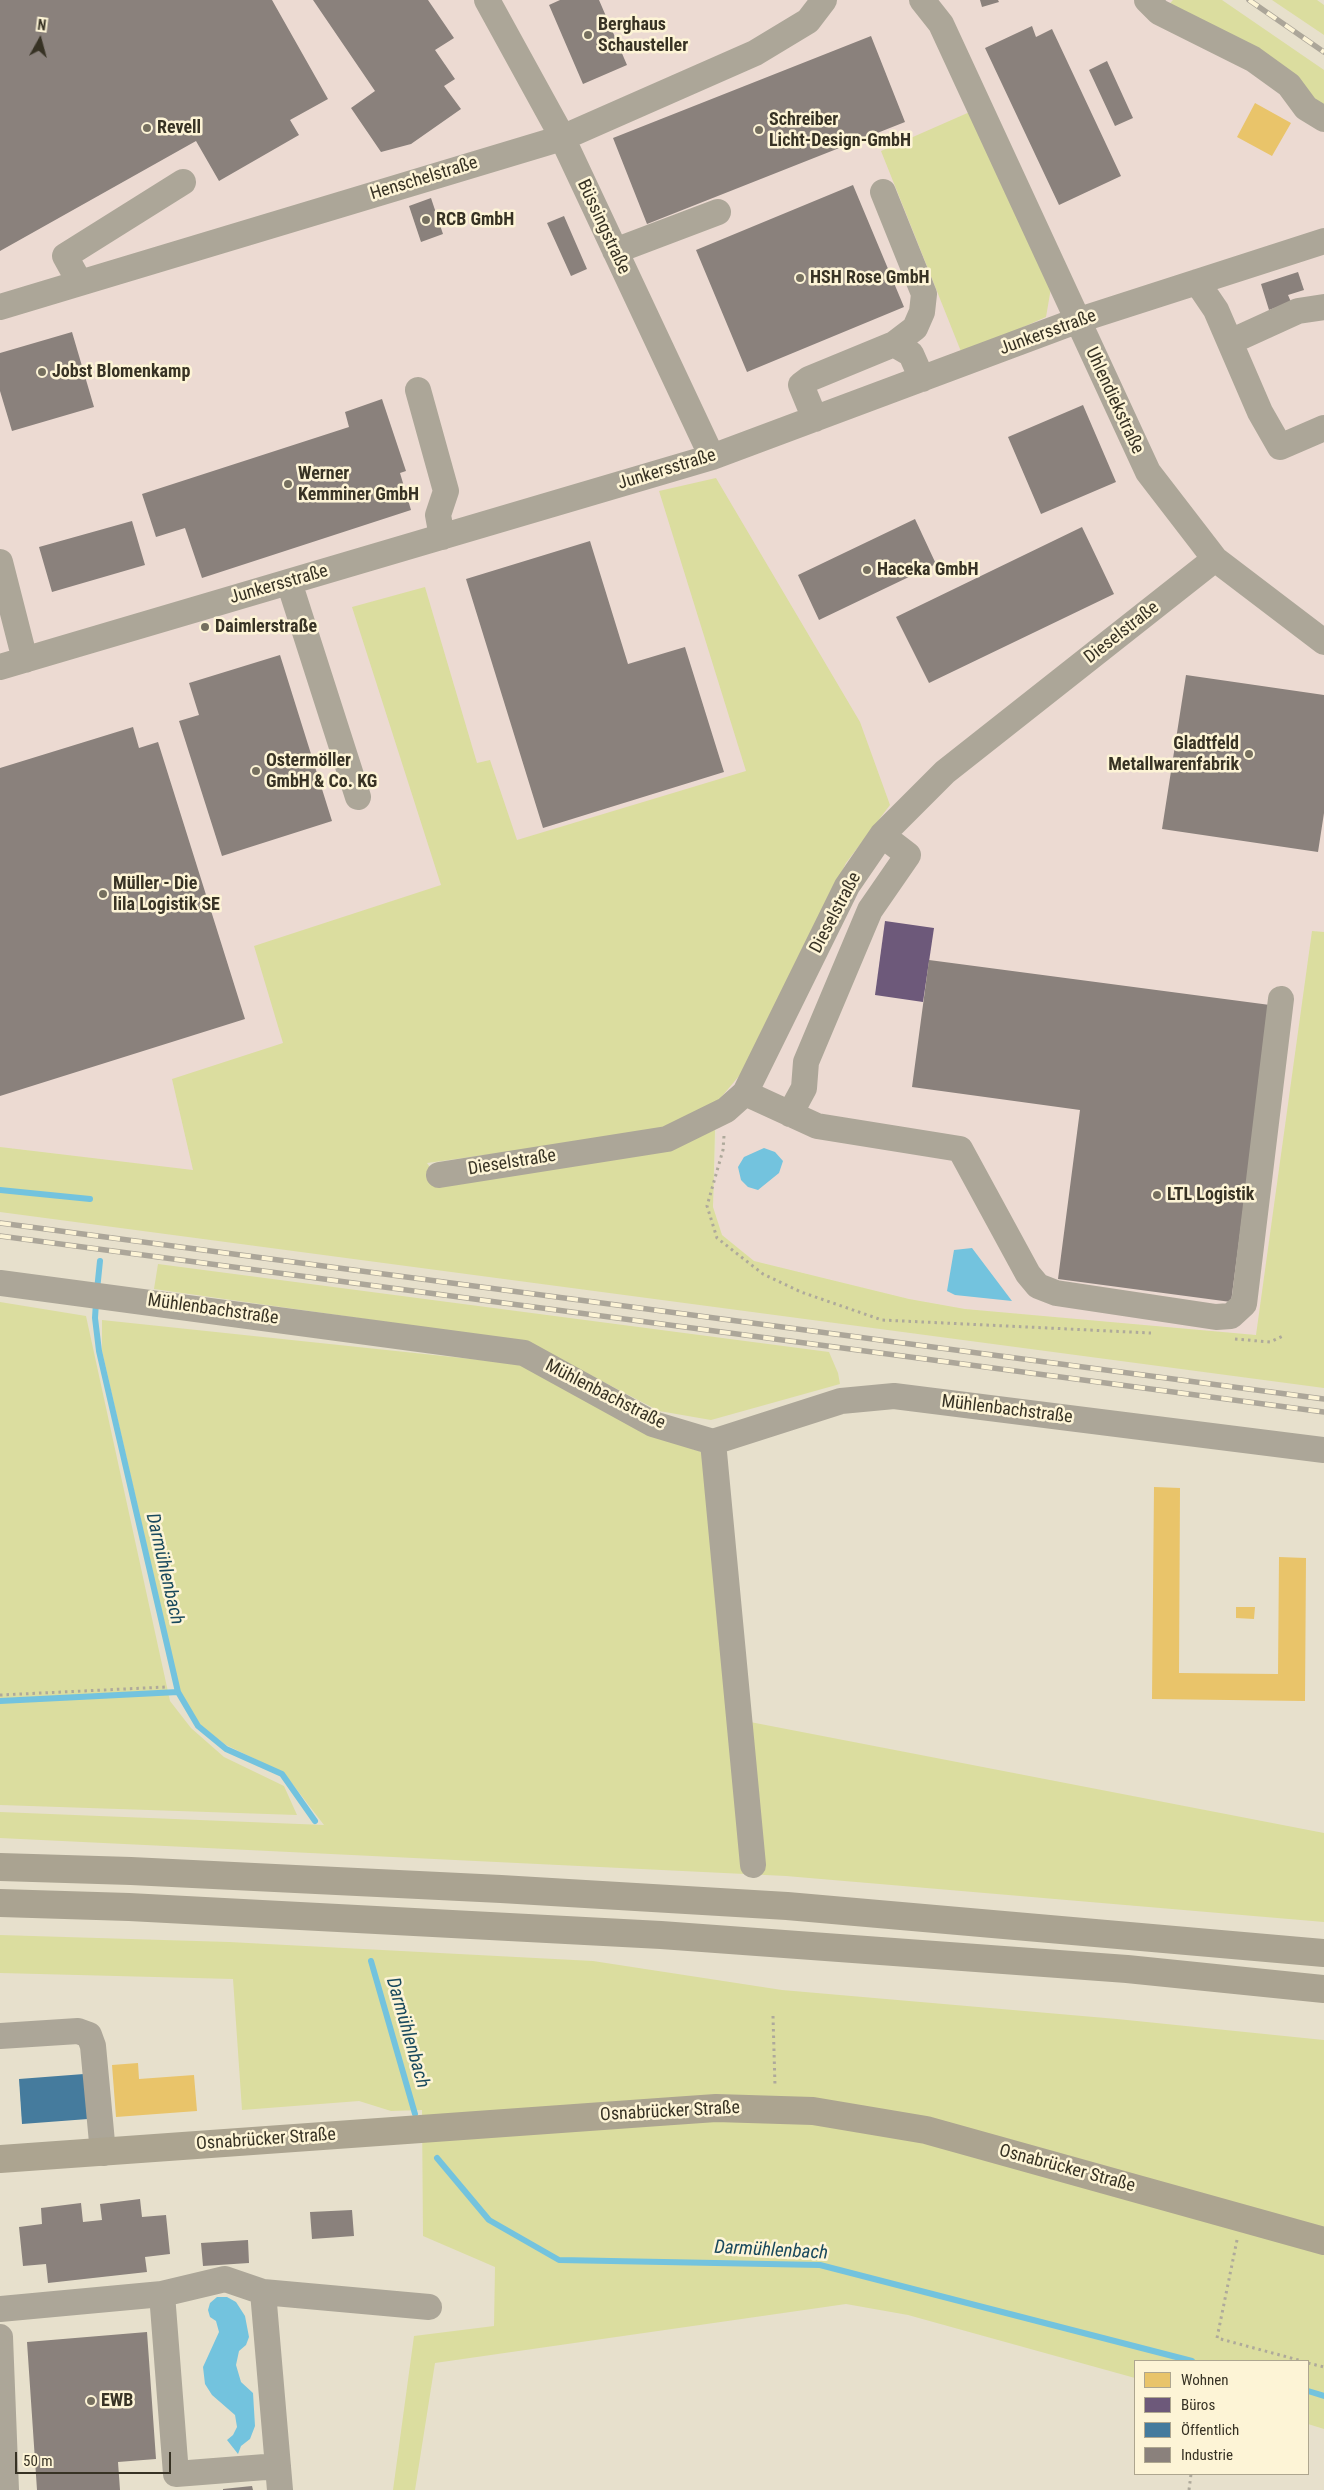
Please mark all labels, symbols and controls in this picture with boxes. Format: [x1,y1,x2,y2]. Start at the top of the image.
place label: Berghaus Schausteller [598,14,688,56]
north arrow [15,15,65,65]
text: N [37,17,47,34]
marker: Berghaus Schausteller [582,29,594,41]
place label: Schreiber Licht-Design-GmbH [769,109,911,152]
place label: Revell [157,117,201,139]
marker: Revell [141,122,153,134]
marker: Schreiber Licht-Design-GmbH [753,124,765,136]
street label: Henschelstraße [368,152,480,206]
street label: Büssingstraße [572,176,634,278]
place label: RCB GmbH [436,209,514,231]
marker: RCB GmbH [420,214,432,226]
place label: HSH Rose GmbH [810,267,930,289]
marker: HSH Rose GmbH [794,272,806,284]
street label: Junkersstraße [997,306,1099,360]
street label: Uhlendiekstraße [1080,344,1148,458]
place label: Jobst Blomenkamp [52,361,190,383]
marker: Jobst Blomenkamp [36,366,48,378]
street label: Junkersstraße [615,445,719,495]
place label: Werner Kemminer GmbH [298,463,419,506]
marker: Werner Kemminer GmbH [282,478,294,490]
place label: Haceka GmbH [877,559,979,581]
street label: Junkersstraße [227,561,331,609]
marker: Haceka GmbH [861,564,873,576]
street label: Dieselstraße [1080,597,1164,669]
place label: Daimlerstraße [215,616,317,638]
marker: Daimlerstraße [199,621,211,633]
place label: Gladtfeld Metallwarenfabrik [1108,733,1239,776]
marker: Gladtfeld Metallwarenfabrik [1243,748,1255,760]
place label: Ostermöller GmbH & Co. KG [266,750,377,792]
marker: Ostermöller GmbH & Co. KG [250,765,262,777]
street label: Dieselstraße [806,869,866,957]
place label: Müller - Die lila Logistik SE [113,873,220,916]
marker: Müller - Die lila Logistik SE [97,888,109,900]
street label: Dieselstraße [466,1145,558,1181]
place label: LTL Logistik [1167,1184,1254,1206]
marker: LTL Logistik [1151,1189,1163,1201]
street label: Mühlenbachstraße [146,1290,280,1330]
street label: Mühlenbachstraße [541,1355,669,1435]
street label: Mühlenbachstraße [940,1391,1074,1429]
water label: Darmühlenbach [140,1511,188,1627]
water label: Darmühlenbach [380,1975,434,2091]
street label: Osnabrücker Straße [600,2098,740,2126]
street label: Osnabrücker Straße [195,2124,337,2156]
street label: Osnabrücker Straße [997,2140,1137,2198]
water label: Darmühlenbach [714,2237,828,2265]
legend [1134,2360,1309,2475]
text: Wohnen [1181,2371,1229,2389]
place label: EWB [101,2390,133,2412]
marker: EWB [85,2395,97,2407]
text: Büros [1181,2396,1215,2414]
text: Öffentlich [1181,2421,1239,2439]
scale bar [18,2442,174,2474]
text: Industrie [1181,2446,1233,2464]
text: 50 m [23,2452,53,2470]

